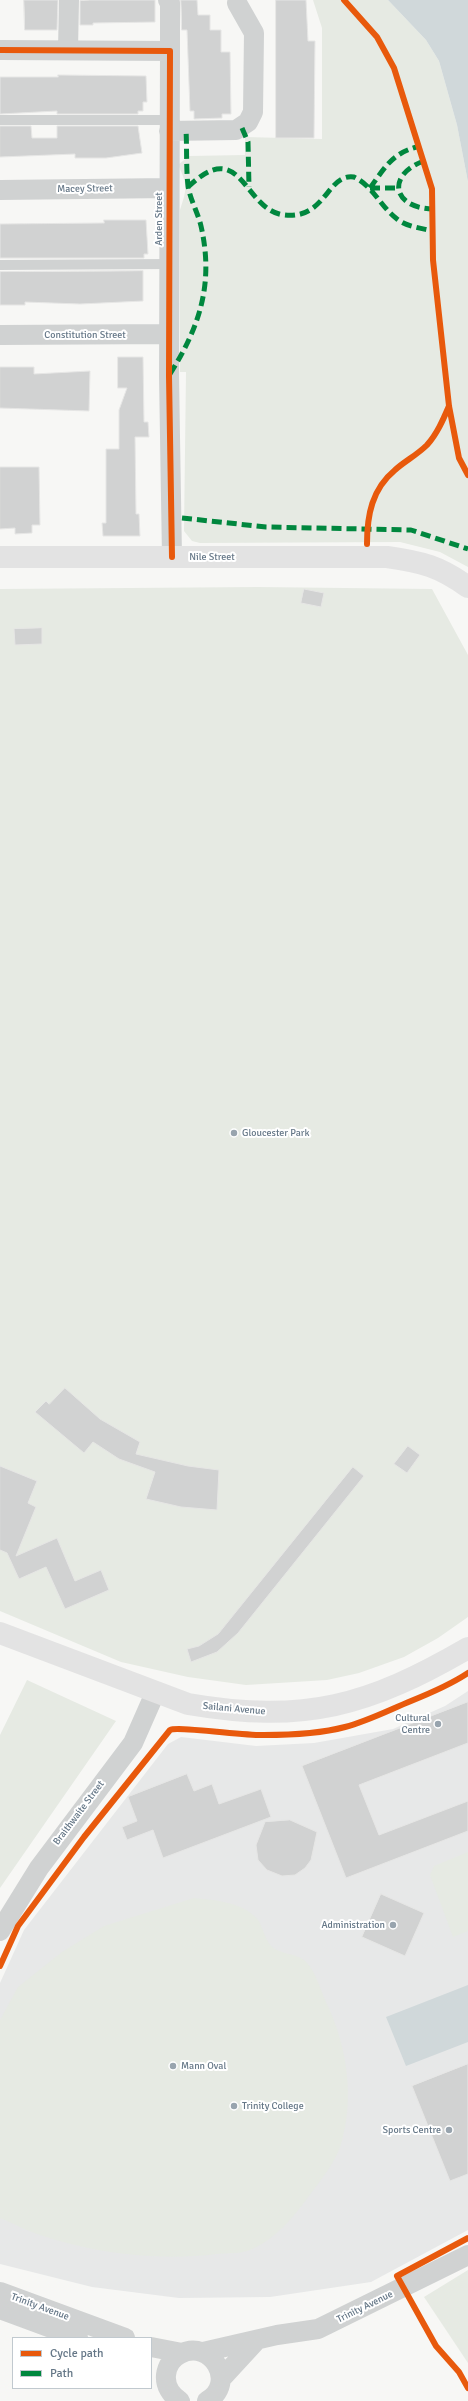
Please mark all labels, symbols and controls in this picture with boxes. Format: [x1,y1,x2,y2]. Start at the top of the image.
street label: Macey Street [57,183,113,195]
street label: Arden Street [153,192,165,246]
street label: Constitution Street [44,329,126,341]
street label: Nile Street [189,551,235,563]
place label: Gloucester Park [242,1127,309,1139]
marker: Gloucester Park [229,1128,239,1138]
street label: Sailani Avenue [202,1700,266,1718]
place label: Cultural Centre [395,1712,430,1736]
marker: Cultural Centre [433,1719,443,1729]
street label: Braithwaite Street [51,1778,107,1848]
place label: Administration [321,1919,385,1931]
marker: Administration [388,1920,398,1930]
place label: Mann Oval [181,2060,226,2072]
marker: Mann Oval [168,2061,178,2071]
place label: Trinity College [242,2100,304,2112]
marker: Trinity College [229,2101,239,2111]
place label: Sports Centre [383,2124,441,2136]
marker: Sports Centre [444,2125,454,2135]
street label: Trinity Avenue [335,2288,395,2326]
street label: Trinity Avenue [9,2291,71,2323]
legend [12,2337,152,2389]
text: Cycle path [50,2346,103,2361]
text: Path [50,2366,73,2381]

